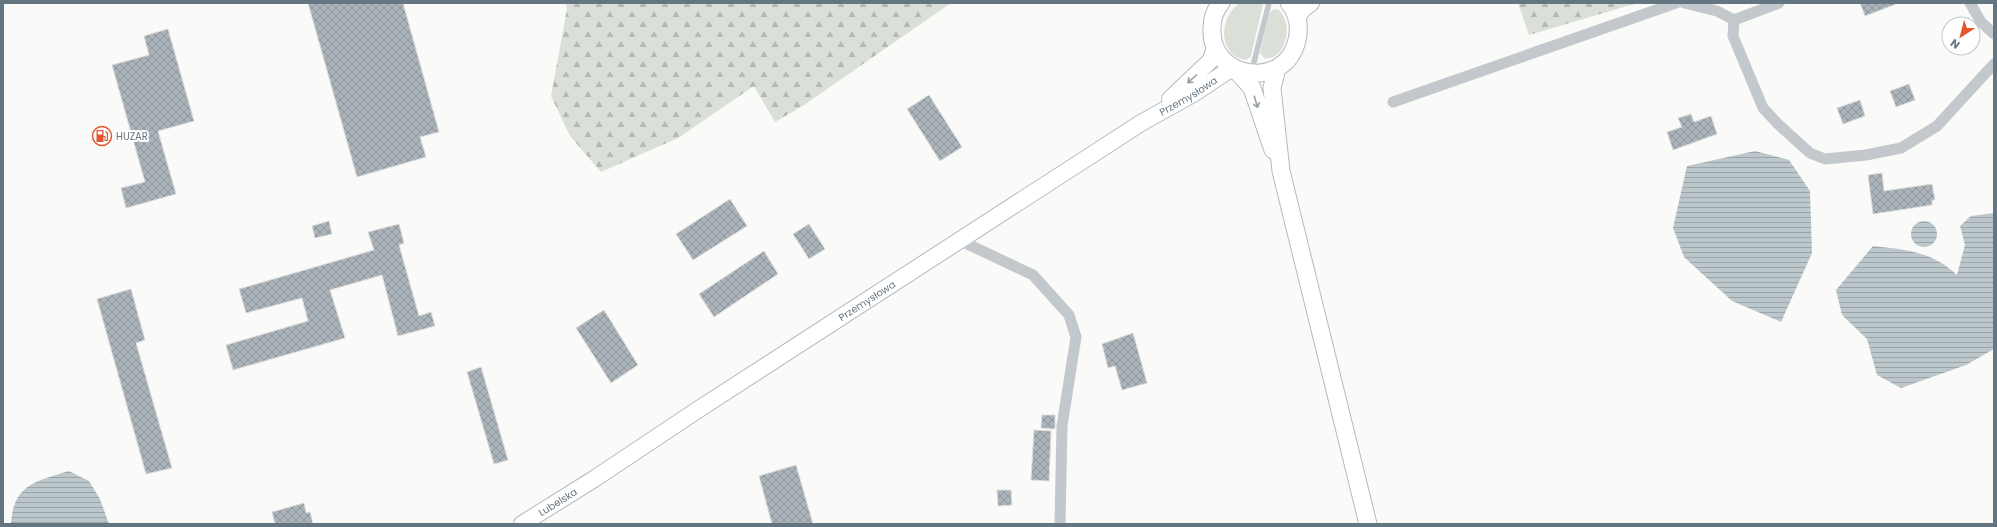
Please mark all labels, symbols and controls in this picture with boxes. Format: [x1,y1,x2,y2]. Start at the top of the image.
north arrow [1941,16,1981,56]
text: N [1947,35,1963,53]
street label: Przemysłowa [1157,73,1220,119]
one-way arrow [1187,75,1197,84]
one-way arrow [1253,95,1260,108]
fuel station icon: HUZAR [91,125,113,147]
place label: HUZAR [116,129,148,144]
street label: Przemysłowa [836,277,899,325]
street label: Lubelska [536,484,580,520]

